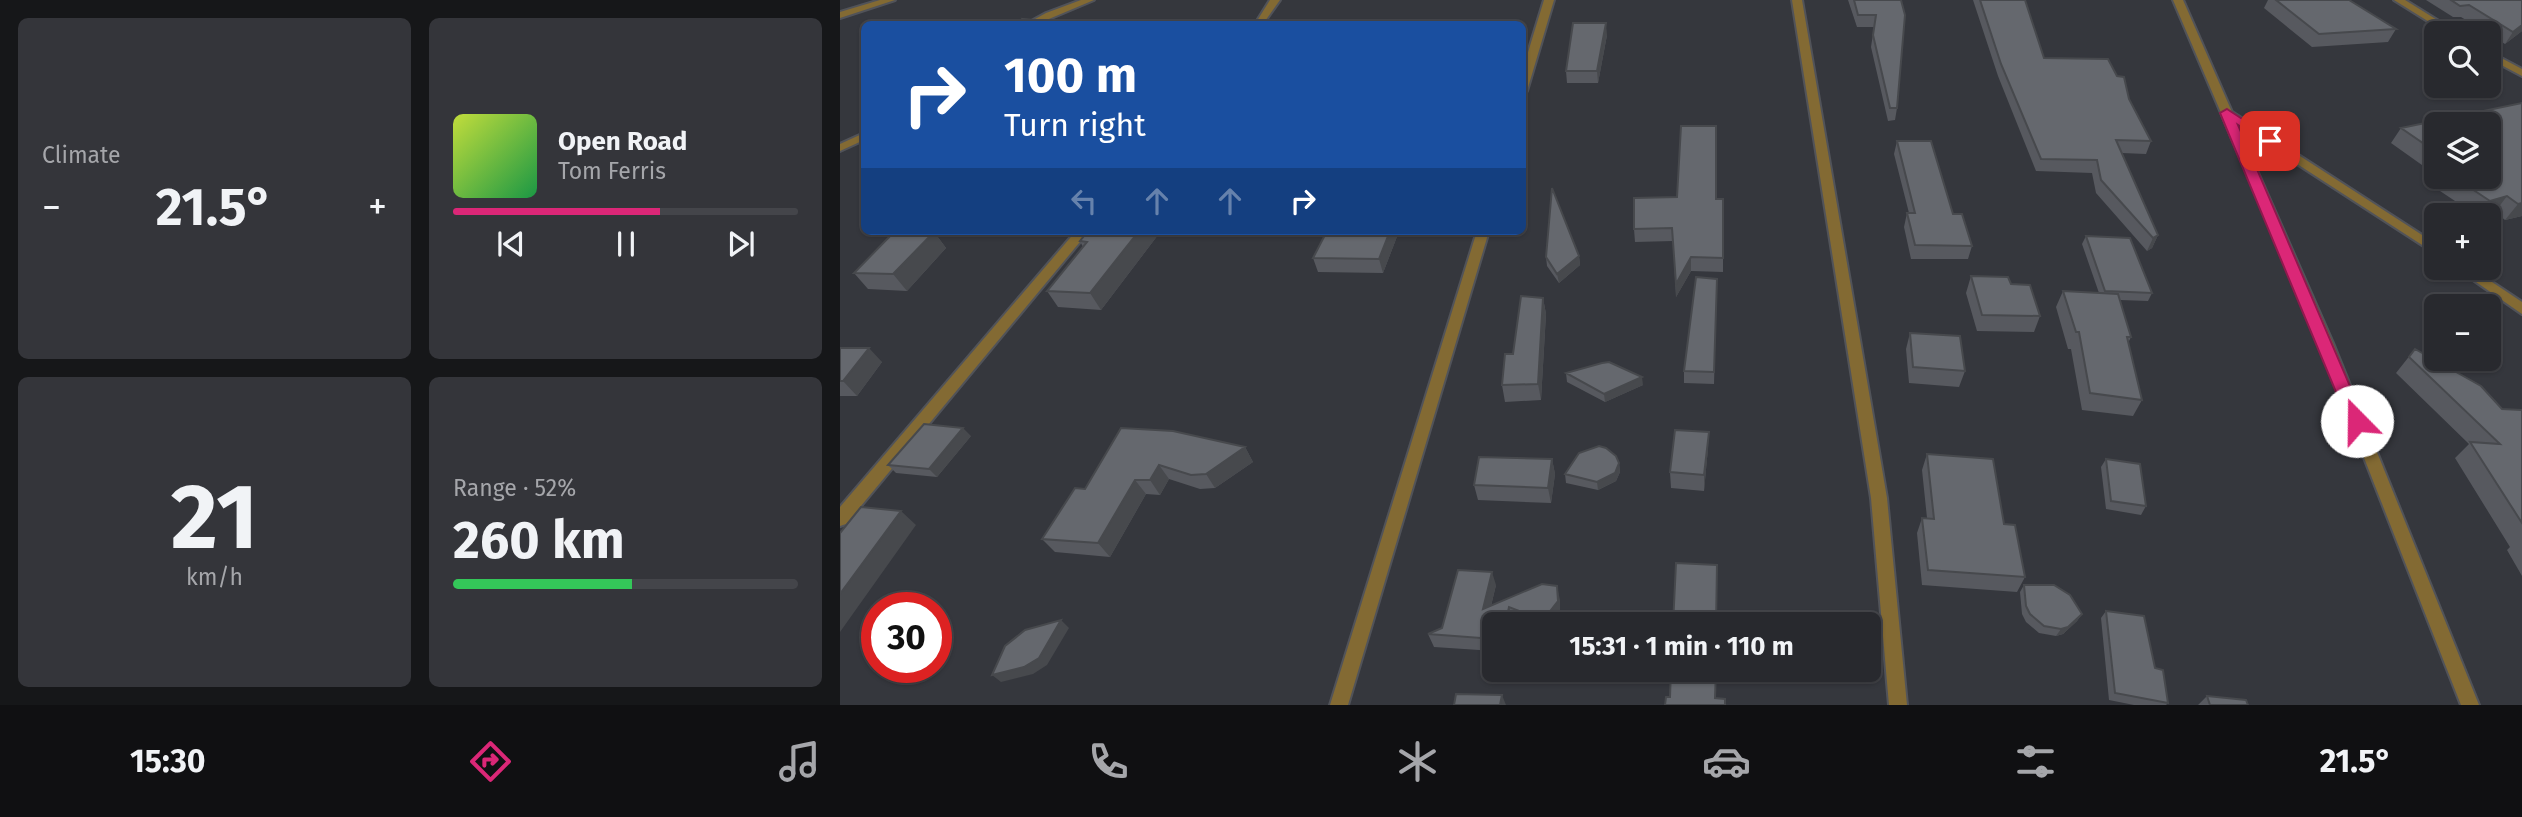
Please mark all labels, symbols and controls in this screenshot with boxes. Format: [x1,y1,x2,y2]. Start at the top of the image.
map controls [2424,21,2501,371]
button: search [2424,21,2501,98]
text: 100 m [1004,46,1137,105]
icon: right [889,49,980,140]
text: Turn right [1004,106,1146,144]
pin [2240,111,2300,171]
button: layers [2424,112,2501,189]
icon: arrive [2251,122,2289,160]
text: Open Road [558,126,687,157]
text: Climate [42,141,121,169]
text: Tom Ferris [558,157,666,185]
text: 21.5° [156,176,273,239]
icon: left [1065,182,1103,220]
icon: ahead [1138,182,1176,220]
icon: ahead [1211,182,1249,220]
icon: right [1284,182,1322,220]
text: − [42,184,61,230]
text: + [368,184,387,230]
button: + [2424,203,2501,280]
icon: previous [492,225,530,263]
icon: pause [607,225,645,263]
icon: next [722,225,760,263]
button: − [2424,294,2501,371]
position arrow [2320,384,2394,458]
text: 21 [171,463,258,572]
text: Range · 52% [453,474,576,502]
text: 260 km [453,509,625,572]
text: km/h [186,563,243,591]
speed limit sign: 30 [861,592,952,683]
text: 15:31 · 1 min · 110 m [1569,631,1794,662]
icon: directions [466,737,515,786]
icon: music [775,737,824,786]
icon: phone [1084,737,1133,786]
icon: climate [1393,737,1442,786]
icon: car [1702,737,1751,786]
icon: filters [2011,737,2060,786]
text: 15:30 [130,742,206,780]
text: 21.5° [2320,742,2392,780]

